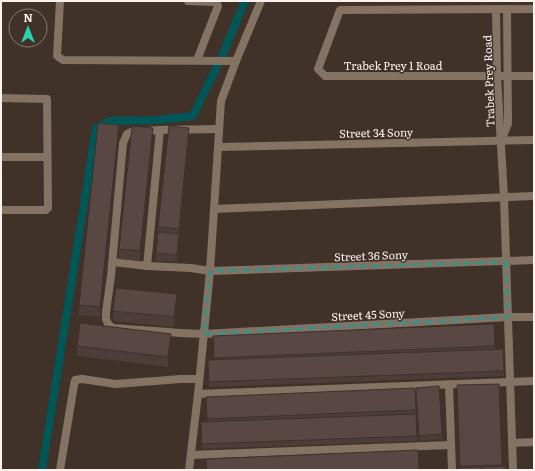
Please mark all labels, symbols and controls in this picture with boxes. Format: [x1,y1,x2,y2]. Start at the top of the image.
north arrow [8,8,48,48]
text: N [23,9,33,25]
street label: Trabek Prey Road [478,34,498,127]
street label: Trabek Prey 1 Road [344,57,443,73]
street label: Street 34 Sony [339,123,414,141]
street label: Street 36 Sony [334,246,409,264]
street label: Street 45 Sony [331,304,406,324]

